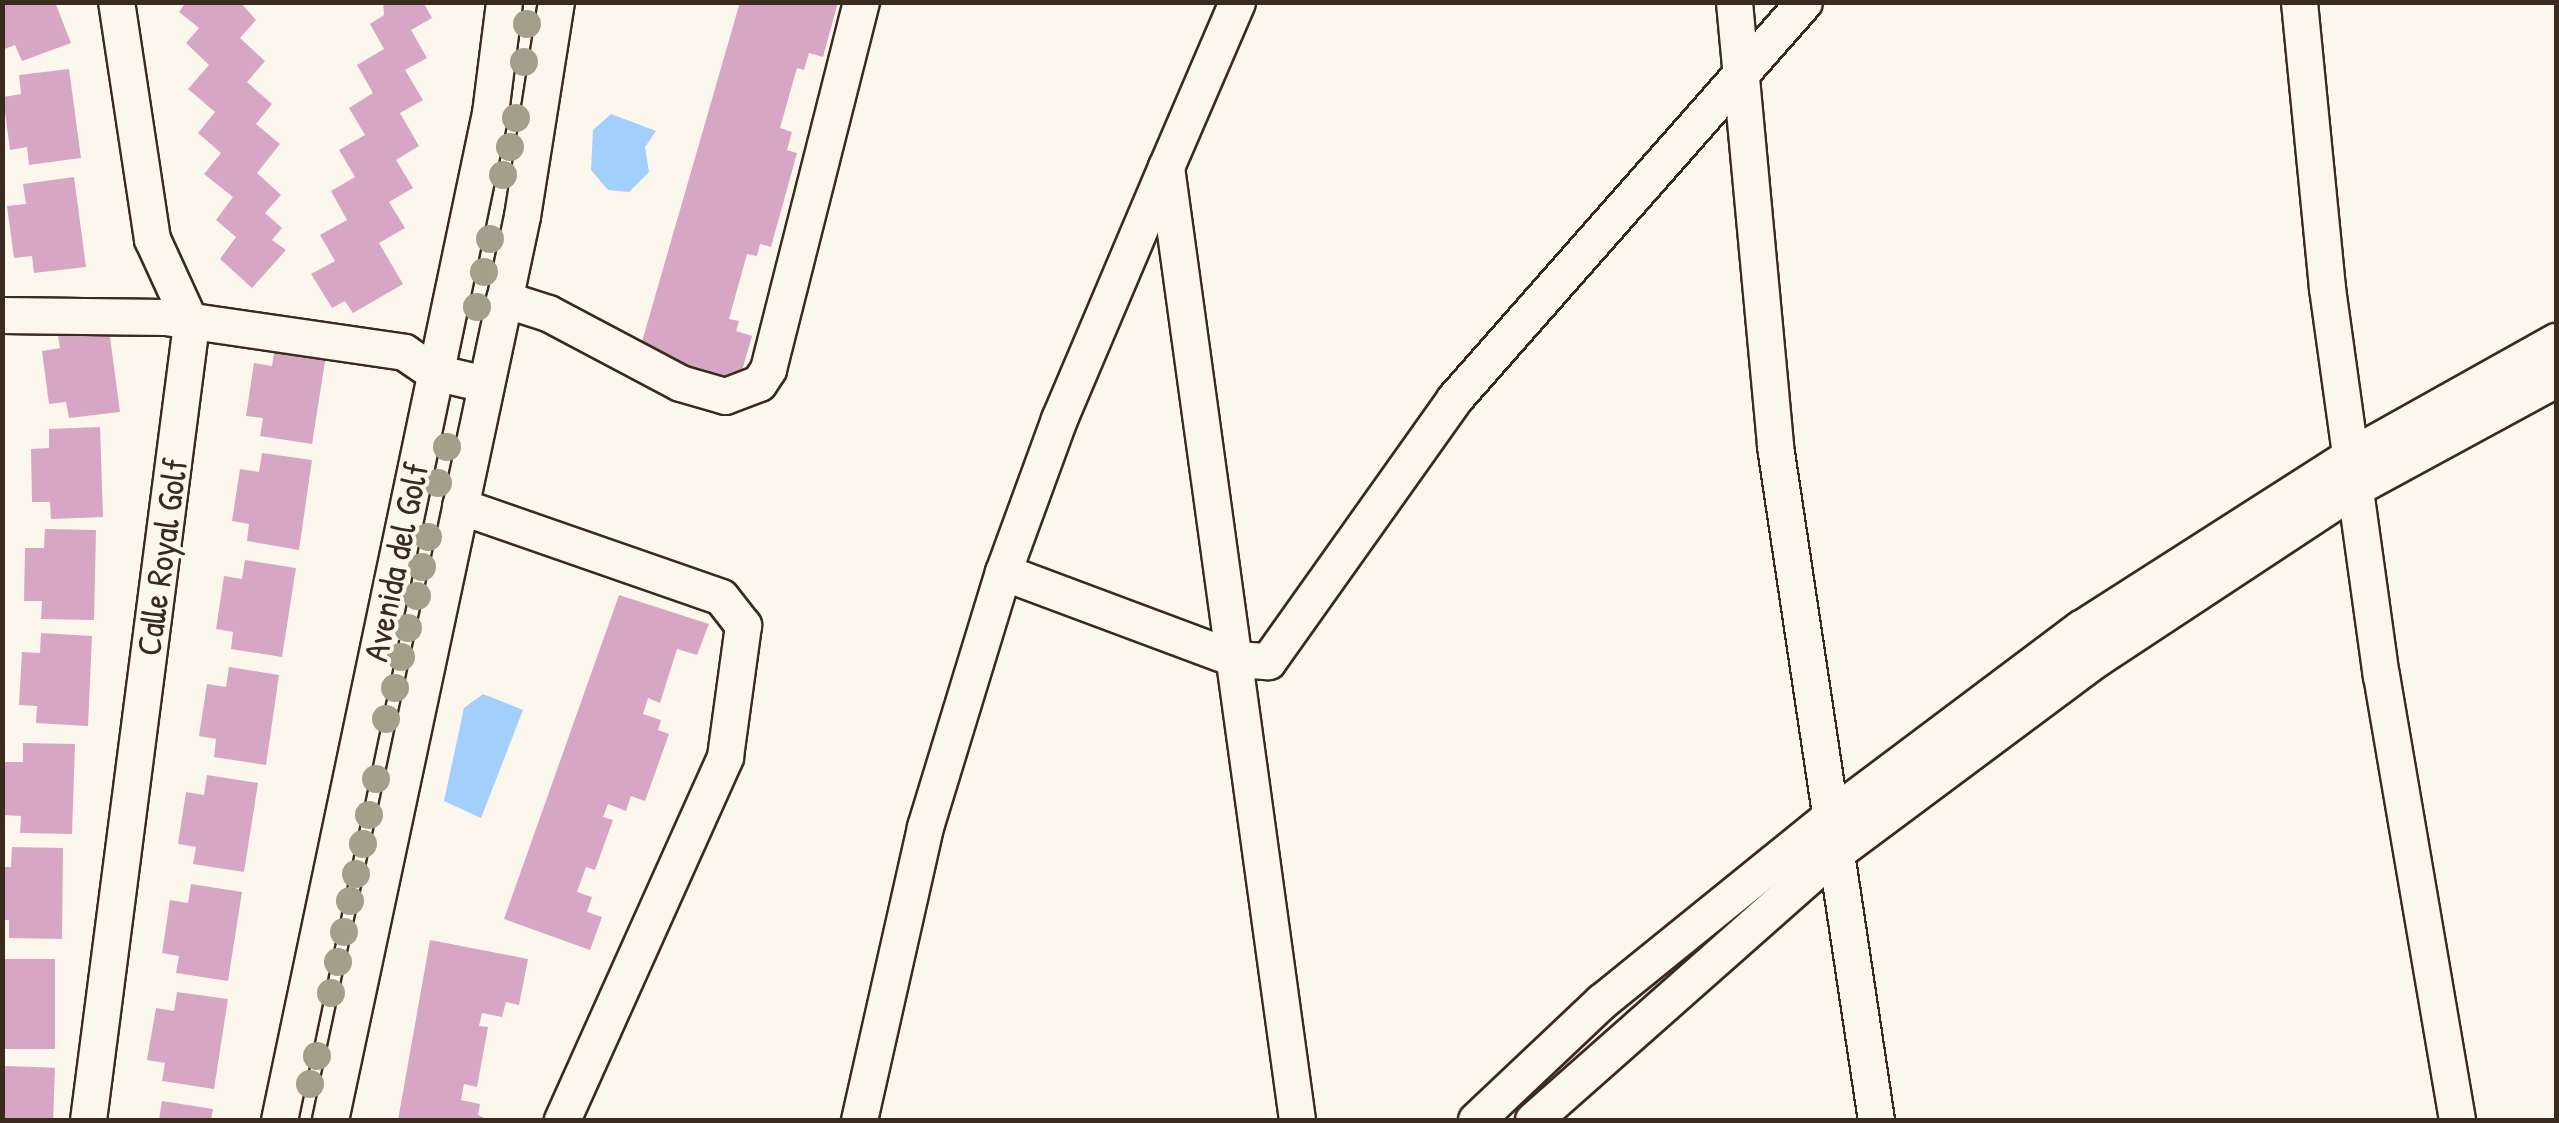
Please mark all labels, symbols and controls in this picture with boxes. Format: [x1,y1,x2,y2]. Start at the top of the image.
street label: Calle Royal Golf [127,456,197,658]
street label: Avenida del Golf [354,459,438,665]

